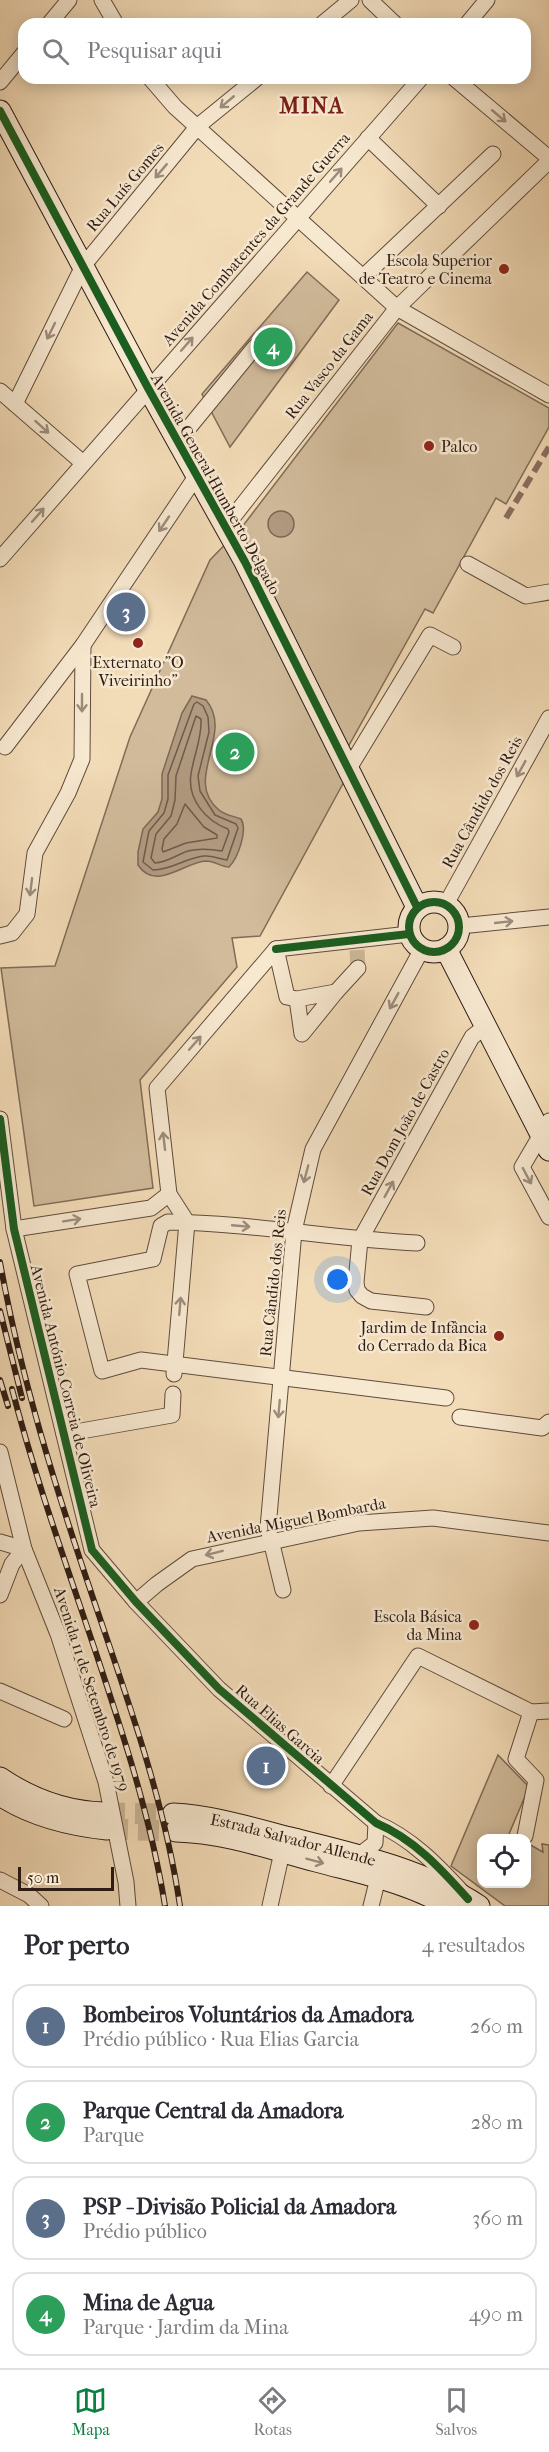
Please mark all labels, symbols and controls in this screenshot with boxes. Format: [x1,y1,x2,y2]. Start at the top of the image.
search box [18,18,531,84]
icon: search [39,35,72,68]
text: Pesquisar aqui [87,38,222,64]
district label: MINA [278,93,345,119]
one-way arrow [220,95,236,108]
one-way arrow [491,109,506,123]
street label: Avenida Combatentes da Grande Guerra [158,128,354,350]
street label: Rua Luís Gomes [82,139,168,235]
one-way arrow [155,163,168,179]
one-way arrow [329,168,343,183]
place label: Escola Superior de Teatro e Cinema [359,251,493,288]
marker: Escola Superior de Teatro e Cinema [497,262,511,276]
street label: Rua Vasco da Gama [281,307,377,423]
one-way arrow [45,322,57,340]
pin: 4 [254,324,292,370]
one-way arrow [180,337,194,352]
street label: Avenida General Humberto Delgado [147,369,285,598]
one-way arrow [34,420,49,434]
place label: Palco [441,437,477,456]
marker: Palco [422,439,436,453]
one-way arrow [31,508,45,523]
one-way arrow [158,515,170,531]
pin: 3 [106,590,146,634]
marker: Externato "O Viveirinho" [131,636,145,650]
place label: Externato "O Viveirinho" [92,653,184,690]
one-way arrow [77,693,88,713]
pin: 2 [216,730,254,774]
street label: Rua Cândido dos Reis [438,732,526,871]
one-way arrow [514,760,526,777]
one-way arrow [25,876,36,896]
one-way arrow [494,916,514,927]
one-way arrow [388,991,399,1009]
one-way arrow [188,1036,202,1051]
street label: Rua Dom João de Castro [357,1045,453,1199]
one-way arrow [158,1131,169,1151]
one-way arrow [300,1164,311,1183]
one-way arrow [522,1166,533,1184]
one-way arrow [383,1181,395,1198]
street label: Rua Cândido dos Reis [256,1208,290,1358]
one-way arrow [61,1214,81,1225]
one-way arrow [230,1221,250,1232]
street label: Avenida António Correia de Oliveira [26,1262,106,1510]
your location [323,1265,352,1294]
one-way arrow [175,1296,186,1316]
place label: Jardim de Infância do Cerrado da Bica [358,1318,488,1355]
marker: Jardim de Infância do Cerrado da Bica [492,1329,506,1343]
one-way arrow [273,1399,284,1418]
street label: Avenida Miguel Bombarda [204,1493,388,1547]
one-way arrow [205,1548,224,1560]
street label: Avenida 11 de Setembro de 1979 [50,1583,134,1794]
place label: Escola Básica da Mina [373,1607,463,1644]
marker: Escola Básica da Mina [467,1618,481,1632]
street label: Rua Elias Garcia [232,1680,329,1768]
pin: 1 [246,1744,286,1788]
street label: Estrada Salvador Allende [209,1809,378,1870]
map controls [477,1834,531,1888]
button: locate [477,1834,531,1888]
one-way arrow [305,1856,324,1867]
scale bar [18,1864,114,1892]
text: 50 m [27,1868,59,1887]
text: Por perto [24,1930,129,1961]
text: 4 resultados [422,1934,525,1957]
text: Bombeiros Voluntários da Amadora [83,2002,414,2028]
text: 1 [42,2015,49,2038]
text: 260 m [470,2015,523,2038]
text: Prédio público · Rua Elias Garcia [83,2028,359,2051]
text: Parque Central da Amadora [83,2098,343,2124]
text: 2 [40,2111,51,2134]
text: 280 m [471,2111,523,2134]
text: Parque [83,2124,144,2147]
text: PSP - Divisão Policial da Amadora [83,2194,396,2220]
text: 3 [41,2207,50,2230]
text: 360 m [472,2207,523,2230]
text: Prédio público [83,2220,207,2243]
text: Mina de Agua [83,2290,214,2316]
text: 4 [40,2303,51,2326]
text: 490 m [469,2303,523,2326]
text: Parque · Jardim da Mina [83,2316,288,2339]
tab: Mapa [72,2384,110,2439]
tab: Rotas [254,2384,292,2439]
tab: Salvos [436,2384,477,2439]

